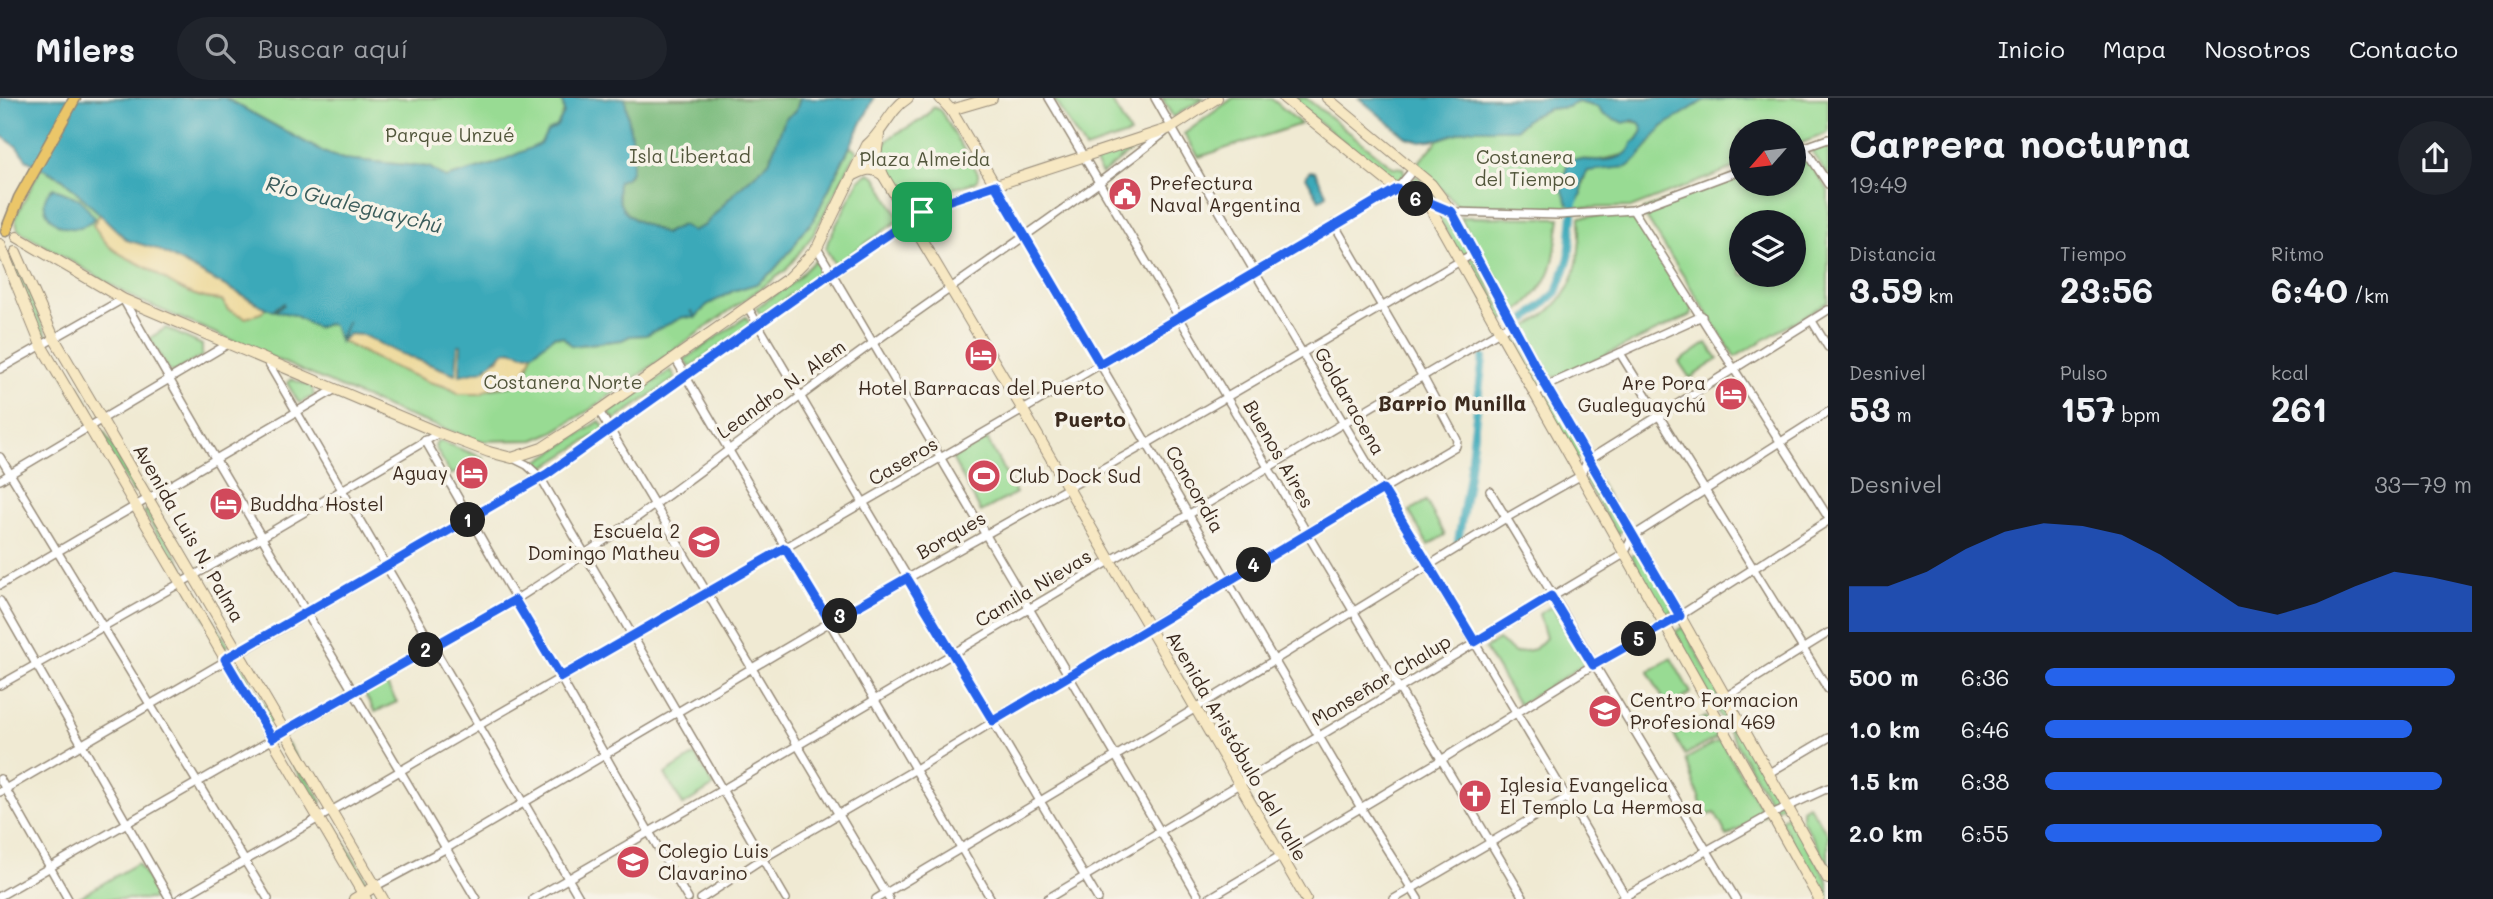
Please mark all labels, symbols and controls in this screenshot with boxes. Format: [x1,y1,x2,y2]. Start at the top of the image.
search box [177,17,667,80]
text: Milers [35,27,135,70]
icon: search [201,29,239,67]
text: Buscar aquí [257,31,408,65]
text: Inicio [1998,33,2065,64]
text: Mapa [2103,33,2167,64]
text: Nosotros [2205,33,2311,64]
text: Contacto [2349,33,2458,64]
text: Carrera nocturna [1849,118,2191,168]
north arrow [1729,119,1806,196]
map controls [1729,119,1806,287]
button: share [2398,121,2472,195]
park label: Parque Unzué [385,122,515,147]
park label: Isla Libertad [629,143,751,168]
park label: Costanera del Tiempo [1475,144,1575,191]
park label: Plaza Almeida [859,146,991,171]
water label: Río Gualeguaychú [263,169,445,239]
text: 19:49 [1849,169,1907,199]
place label: Prefectura Naval Argentina [1150,170,1301,217]
public building icon: Prefectura Naval Argentina [1106,175,1144,213]
pin [892,182,952,242]
pin: 6 [1398,182,1434,217]
text: 6 [1410,186,1421,211]
icon: arrive [903,193,941,231]
button: layers [1729,210,1806,287]
text: Distancia [1849,241,1937,266]
text: Tiempo [2060,241,2126,266]
text: Ritmo [2271,241,2324,266]
text: 3.59 [1849,266,1922,312]
text: 23:56 [2060,266,2153,312]
text: 6:40 [2271,266,2348,312]
text: km [1922,283,1954,308]
text: /km [2348,283,2389,308]
street label: Leandro N. Alem [711,333,850,444]
hotel icon: Hotel Barracas del Puerto [962,336,1000,374]
street label: Goldaracena [1309,342,1391,459]
text: Desnivel [1849,360,1926,385]
text: Pulso [2060,360,2107,385]
text: kcal [2271,360,2309,385]
park label: Costanera Norte [484,369,642,394]
place label: Are Pora Gualeguaychú [1578,370,1706,417]
place label: Hotel Barracas del Puerto [858,375,1104,400]
hotel icon: Are Pora Gualeguaychú [1712,375,1750,413]
text: 53 [1849,385,1890,431]
text: 157 [2060,385,2115,431]
text: 261 [2271,385,2327,431]
district label: Barrio Munilla [1378,389,1526,416]
street label: Buenos Aires [1238,395,1320,512]
text: m [1890,402,1912,427]
text: bpm [2115,402,2161,427]
district label: Puerto [1054,405,1126,432]
street label: Caseros [863,431,942,491]
street label: Avenida Luis N. Palma [128,439,251,626]
street label: Concordia [1160,440,1231,537]
hotel icon: Aguay [453,454,491,492]
sports icon: Club Dock Sud [965,457,1003,495]
place label: Aguay [392,460,448,485]
place label: Club Dock Sud [1009,463,1141,488]
text: Desnivel [1849,469,1942,499]
text: 33–79 m [2374,469,2472,499]
hotel icon: Buddha Hostel [207,485,245,523]
place label: Buddha Hostel [250,491,384,516]
pin: 1 [450,502,486,538]
street label: Borques [912,505,990,564]
text: 1 [463,507,472,532]
place label: Escuela 2 Domingo Matheu [528,518,680,565]
school or university icon: Escuela 2 Domingo Matheu [685,523,723,561]
street label: Camila Nievas [970,543,1096,632]
pin: 4 [1236,547,1272,582]
text: 4 [1247,552,1260,577]
pin: 3 [822,598,858,634]
text: 3 [834,603,845,628]
pin: 5 [1622,622,1656,656]
street label: Avenida Aristóbulo del Valle [1161,626,1314,865]
text: 5 [1633,626,1644,651]
street label: Monseñor Chalup [1306,628,1455,731]
pin: 2 [408,632,444,668]
text: 2 [420,637,431,662]
text: 500 m [1849,662,1919,692]
text: 6:36 [1961,662,2009,692]
place label: Centro Formacion Profesional 469 [1630,687,1798,734]
school or university icon: Centro Formacion Profesional 469 [1586,692,1624,730]
text: 1.0 km [1849,714,1920,744]
text: 6:46 [1961,714,2009,744]
text: 1.5 km [1849,766,1919,796]
text: 6:38 [1961,766,2009,796]
place label: Iglesia Evangelica El Templo La Hermosa [1500,772,1703,819]
church icon: Iglesia Evangelica El Templo La Hermosa [1456,777,1494,815]
text: 2.0 km [1849,818,1923,848]
text: 6:55 [1961,818,2009,848]
place label: Colegio Luis Clavarino [658,838,769,885]
school or university icon: Colegio Luis Clavarino [614,843,652,881]

